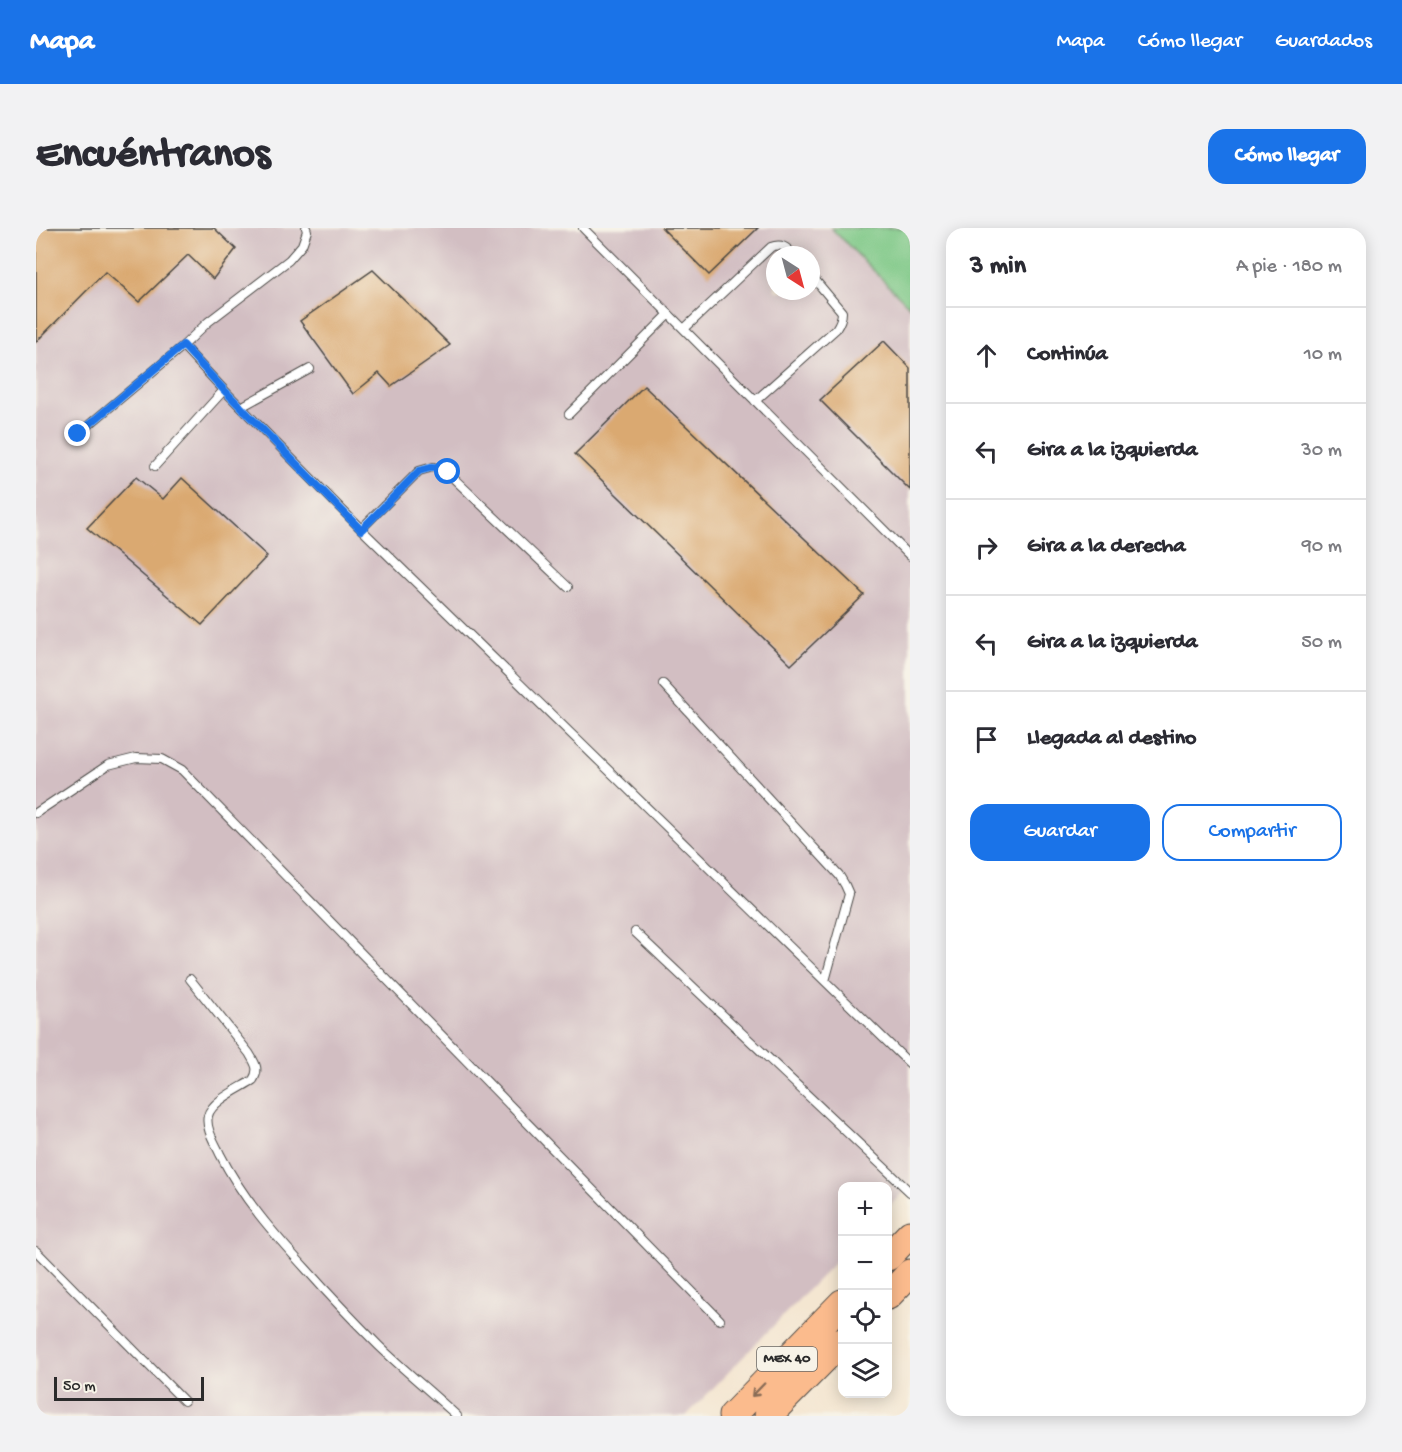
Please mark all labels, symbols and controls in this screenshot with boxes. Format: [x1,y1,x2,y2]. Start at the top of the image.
text: Mapa [30,26,94,59]
text: Mapa [1056,30,1105,55]
text: Cómo llegar [1138,30,1242,55]
text: Guardados [1275,30,1372,55]
button: Cómo llegar [1208,129,1366,184]
text: Encuéntranos [36,132,270,181]
north arrow [766,246,820,300]
text: 3 min [970,252,1026,283]
text: A pie · 180 m [1236,256,1342,279]
icon: ahead [970,339,1003,372]
text: Continúa [1027,342,1108,368]
text: 10 m [1304,344,1342,367]
route end [64,420,90,446]
icon: left [970,435,1003,468]
text: Gira a la izquierda [1027,438,1198,464]
text: 30 m [1301,440,1342,463]
route start [434,458,460,484]
icon: right [970,531,1003,564]
text: Gira a la derecha [1027,534,1185,560]
text: 90 m [1302,536,1342,559]
icon: left [970,627,1003,660]
text: Gira a la izquierda [1027,630,1198,656]
text: 50 m [1301,632,1342,655]
icon: arrive [970,723,1003,756]
text: Llegada al destino [1027,726,1197,752]
button: Guardar [970,804,1150,861]
button: Compartir [1162,804,1342,861]
map controls [838,1182,892,1398]
button: + [838,1182,892,1236]
button: − [838,1236,892,1290]
button: locate [838,1290,892,1344]
button: layers [838,1344,892,1398]
road number: MEX 40 [757,1347,817,1371]
scale bar [54,1374,204,1402]
text: 50 m [63,1378,96,1397]
one-way arrow [750,1382,765,1397]

